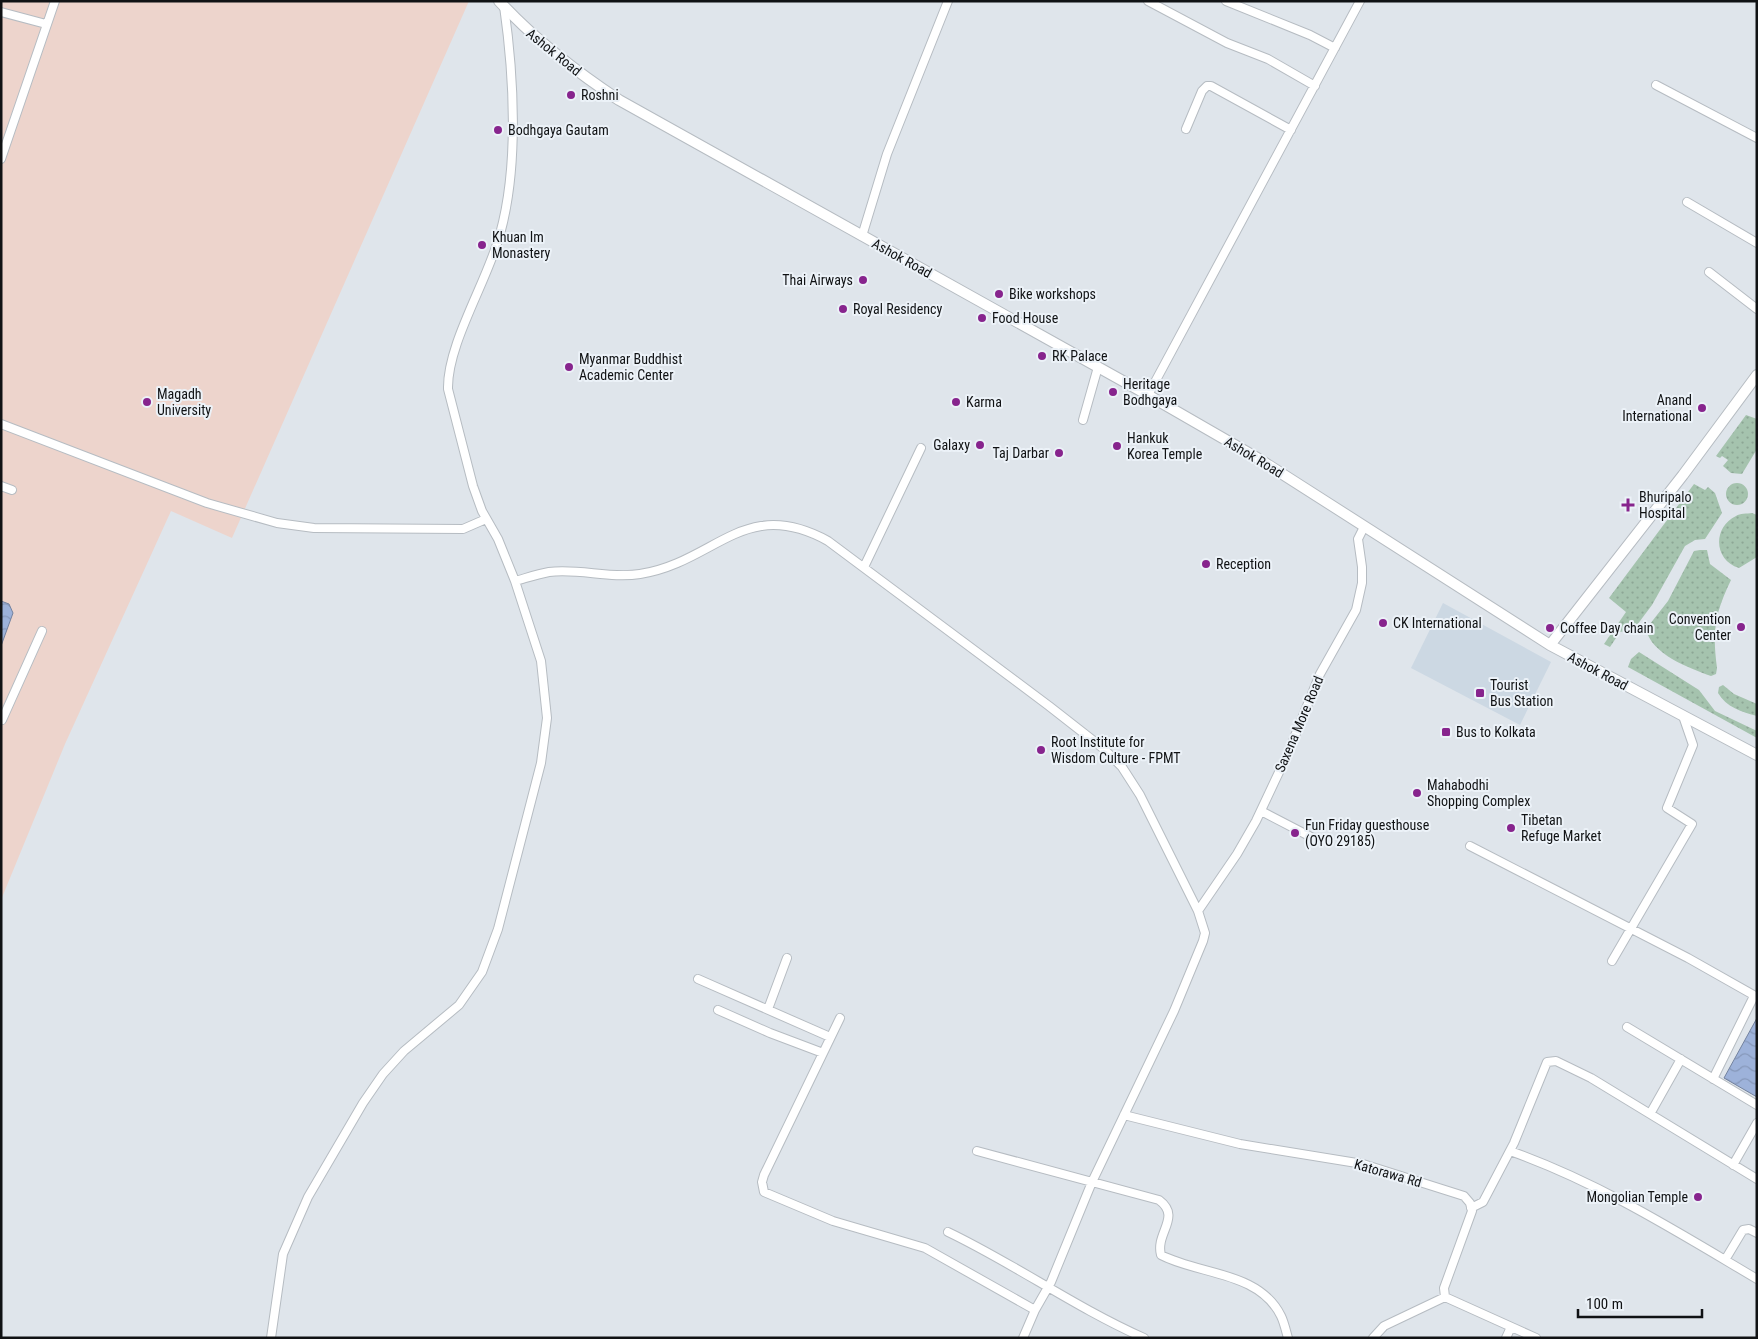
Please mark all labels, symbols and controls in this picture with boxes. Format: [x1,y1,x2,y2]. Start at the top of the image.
street label: Ashok Road [523,25,585,79]
place label: Roshni [581,87,619,103]
marker: Roshni [565,89,577,101]
place label: Bodhgaya Gautam [508,122,609,138]
marker: Bodhgaya Gautam [492,124,504,136]
place label: Khuan Im Monastery [492,229,551,261]
street label: Ashok Road [869,235,935,281]
marker: Khuan Im Monastery [476,239,488,251]
place label: Thai Airways [782,272,853,288]
marker: Thai Airways [857,274,869,286]
place label: Bike workshops [1009,286,1096,302]
marker: Bike workshops [993,288,1005,300]
place label: Royal Residency [853,301,943,317]
marker: Royal Residency [837,303,849,315]
place label: Food House [992,310,1059,326]
marker: Food House [976,312,988,324]
place label: RK Palace [1052,348,1108,364]
marker: RK Palace [1036,350,1048,362]
place label: Myanmar Buddhist Academic Center [579,351,682,383]
marker: Myanmar Buddhist Academic Center [563,361,575,373]
place label: Heritage Bodhgaya [1123,376,1177,408]
place label: Magadh University [157,386,211,418]
marker: Heritage Bodhgaya [1107,386,1119,398]
place label: Anand International [1622,392,1692,424]
place label: Karma [966,394,1002,410]
marker: Magadh University [141,396,153,408]
marker: Karma [950,396,962,408]
marker: Anand International [1696,402,1708,414]
place label: Hankuk Korea Temple [1127,430,1203,462]
street label: Ashok Road [1222,433,1286,481]
place label: Galaxy [933,437,970,453]
marker: Galaxy [974,439,986,451]
marker: Hankuk Korea Temple [1111,440,1123,452]
place label: Taj Darbar [993,445,1049,461]
marker: Taj Darbar [1053,447,1065,459]
place label: Bhuripalo Hospital [1639,489,1692,521]
marker: Bhuripalo Hospital [1621,498,1635,512]
place label: Reception [1216,556,1271,572]
marker: Reception [1200,558,1212,570]
place label: Convention Center [1669,611,1731,643]
place label: CK International [1393,615,1482,631]
marker: CK International [1377,617,1389,629]
place label: Coffee Day chain [1560,620,1654,636]
marker: Convention Center [1735,621,1747,633]
marker: Coffee Day chain [1544,622,1556,634]
street label: Ashok Road [1565,648,1631,694]
street label: Saxena More Road [1272,674,1326,774]
place label: Tourist Bus Station [1490,677,1553,709]
marker: Tourist Bus Station [1474,687,1486,699]
place label: Bus to Kolkata [1456,724,1536,740]
marker: Bus to Kolkata [1440,726,1452,738]
place label: Root Institute for Wisdom Culture - FPMT [1051,734,1181,766]
marker: Root Institute for Wisdom Culture - FPMT [1035,744,1047,756]
place label: Mahabodhi Shopping Complex [1427,777,1530,809]
marker: Mahabodhi Shopping Complex [1411,787,1423,799]
place label: Tibetan Refuge Market [1521,812,1601,844]
place label: Fun Friday guesthouse (OYO 29185) [1305,817,1430,850]
marker: Tibetan Refuge Market [1505,822,1517,834]
marker: Fun Friday guesthouse (OYO 29185) [1289,827,1301,839]
street label: Katorawa Rd [1352,1156,1424,1190]
place label: Mongolian Temple [1586,1189,1688,1205]
marker: Mongolian Temple [1692,1191,1704,1203]
scale bar [1578,1286,1702,1318]
text: 100 m [1586,1295,1623,1313]

